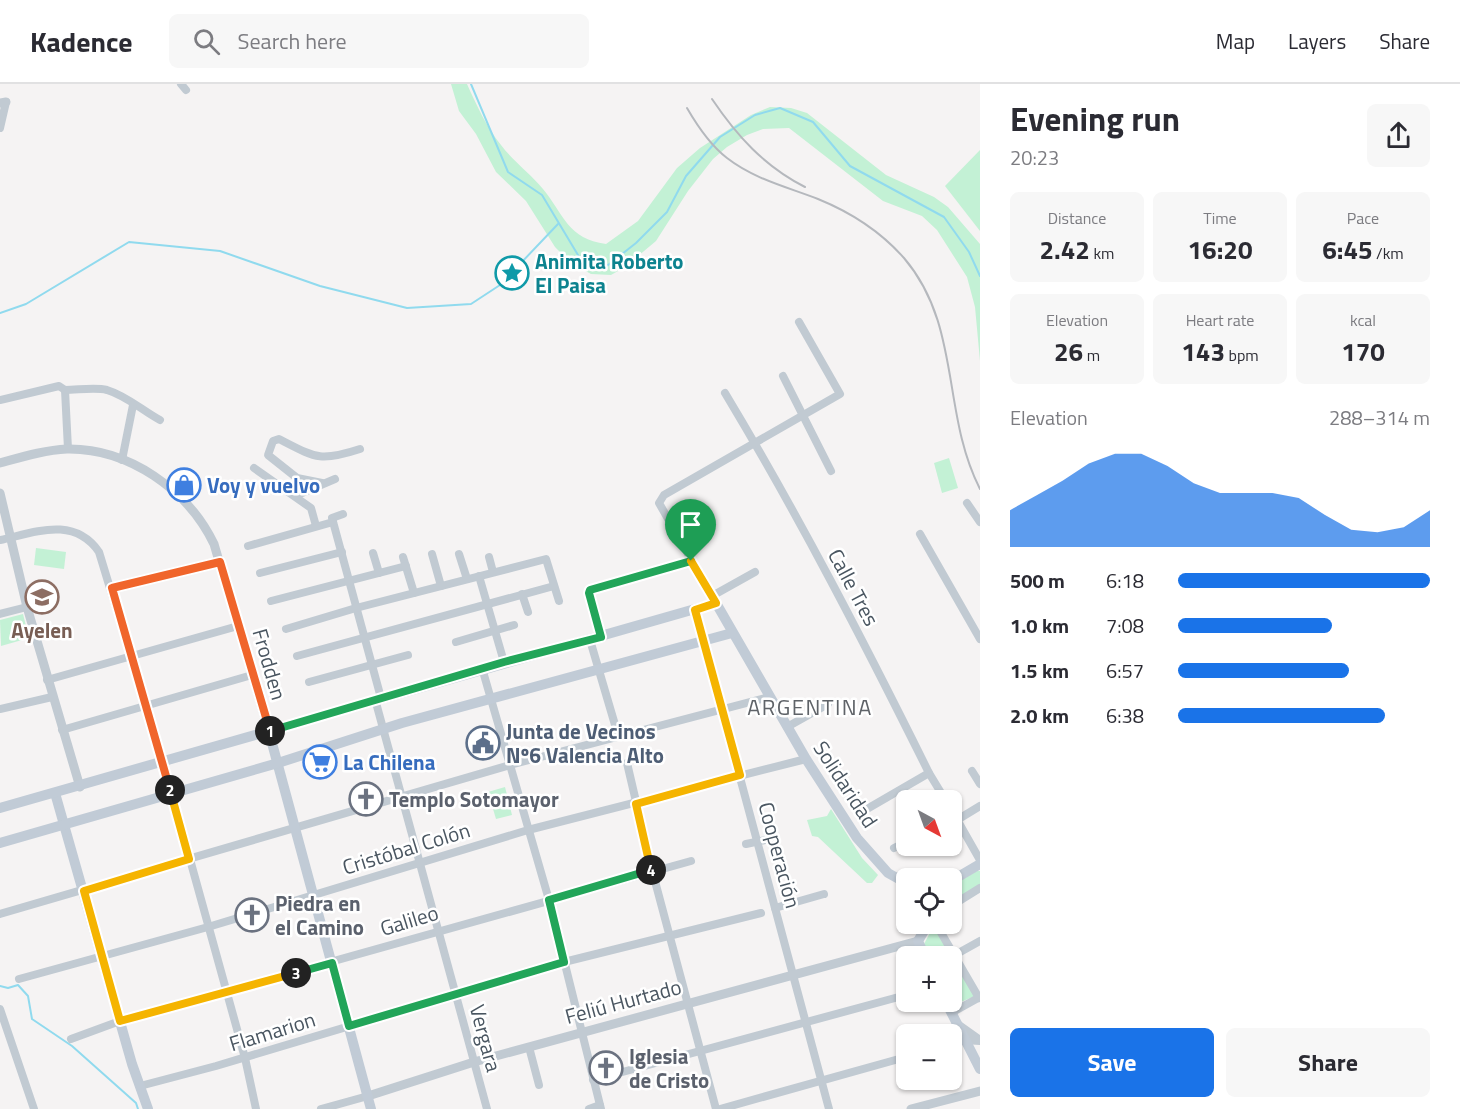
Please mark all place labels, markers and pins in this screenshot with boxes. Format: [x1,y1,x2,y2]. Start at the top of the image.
place label: Animita Roberto El Paisa [535,245,684,301]
place icon: Animita Roberto El Paisa [494,255,530,291]
shop icon: Voy y vuelvo [166,467,202,503]
place label: Voy y vuelvo [207,469,320,501]
pin [665,499,716,561]
school or university icon: Ayelen [24,579,60,615]
place label: Ayelen [11,614,73,646]
place label: Junta de Vecinos Nº6 Valencia Alto [506,715,664,771]
pin: 1 [255,716,285,746]
public building icon: Junta de Vecinos Nº6 Valencia Alto [465,725,501,761]
supermarket icon: La Chilena [302,744,338,780]
place label: La Chilena [343,746,436,778]
pin: 2 [155,775,185,805]
church icon: Templo Sotomayor [348,781,384,817]
place label: Templo Sotomayor [389,783,559,815]
pin: 4 [636,855,666,885]
place label: Piedra en el Camino [275,887,364,943]
church icon: Piedra en el Camino [234,897,270,933]
pin: 3 [281,958,311,988]
place label: Iglesia de Cristo [629,1040,709,1096]
church icon: Iglesia de Cristo [588,1050,624,1086]

